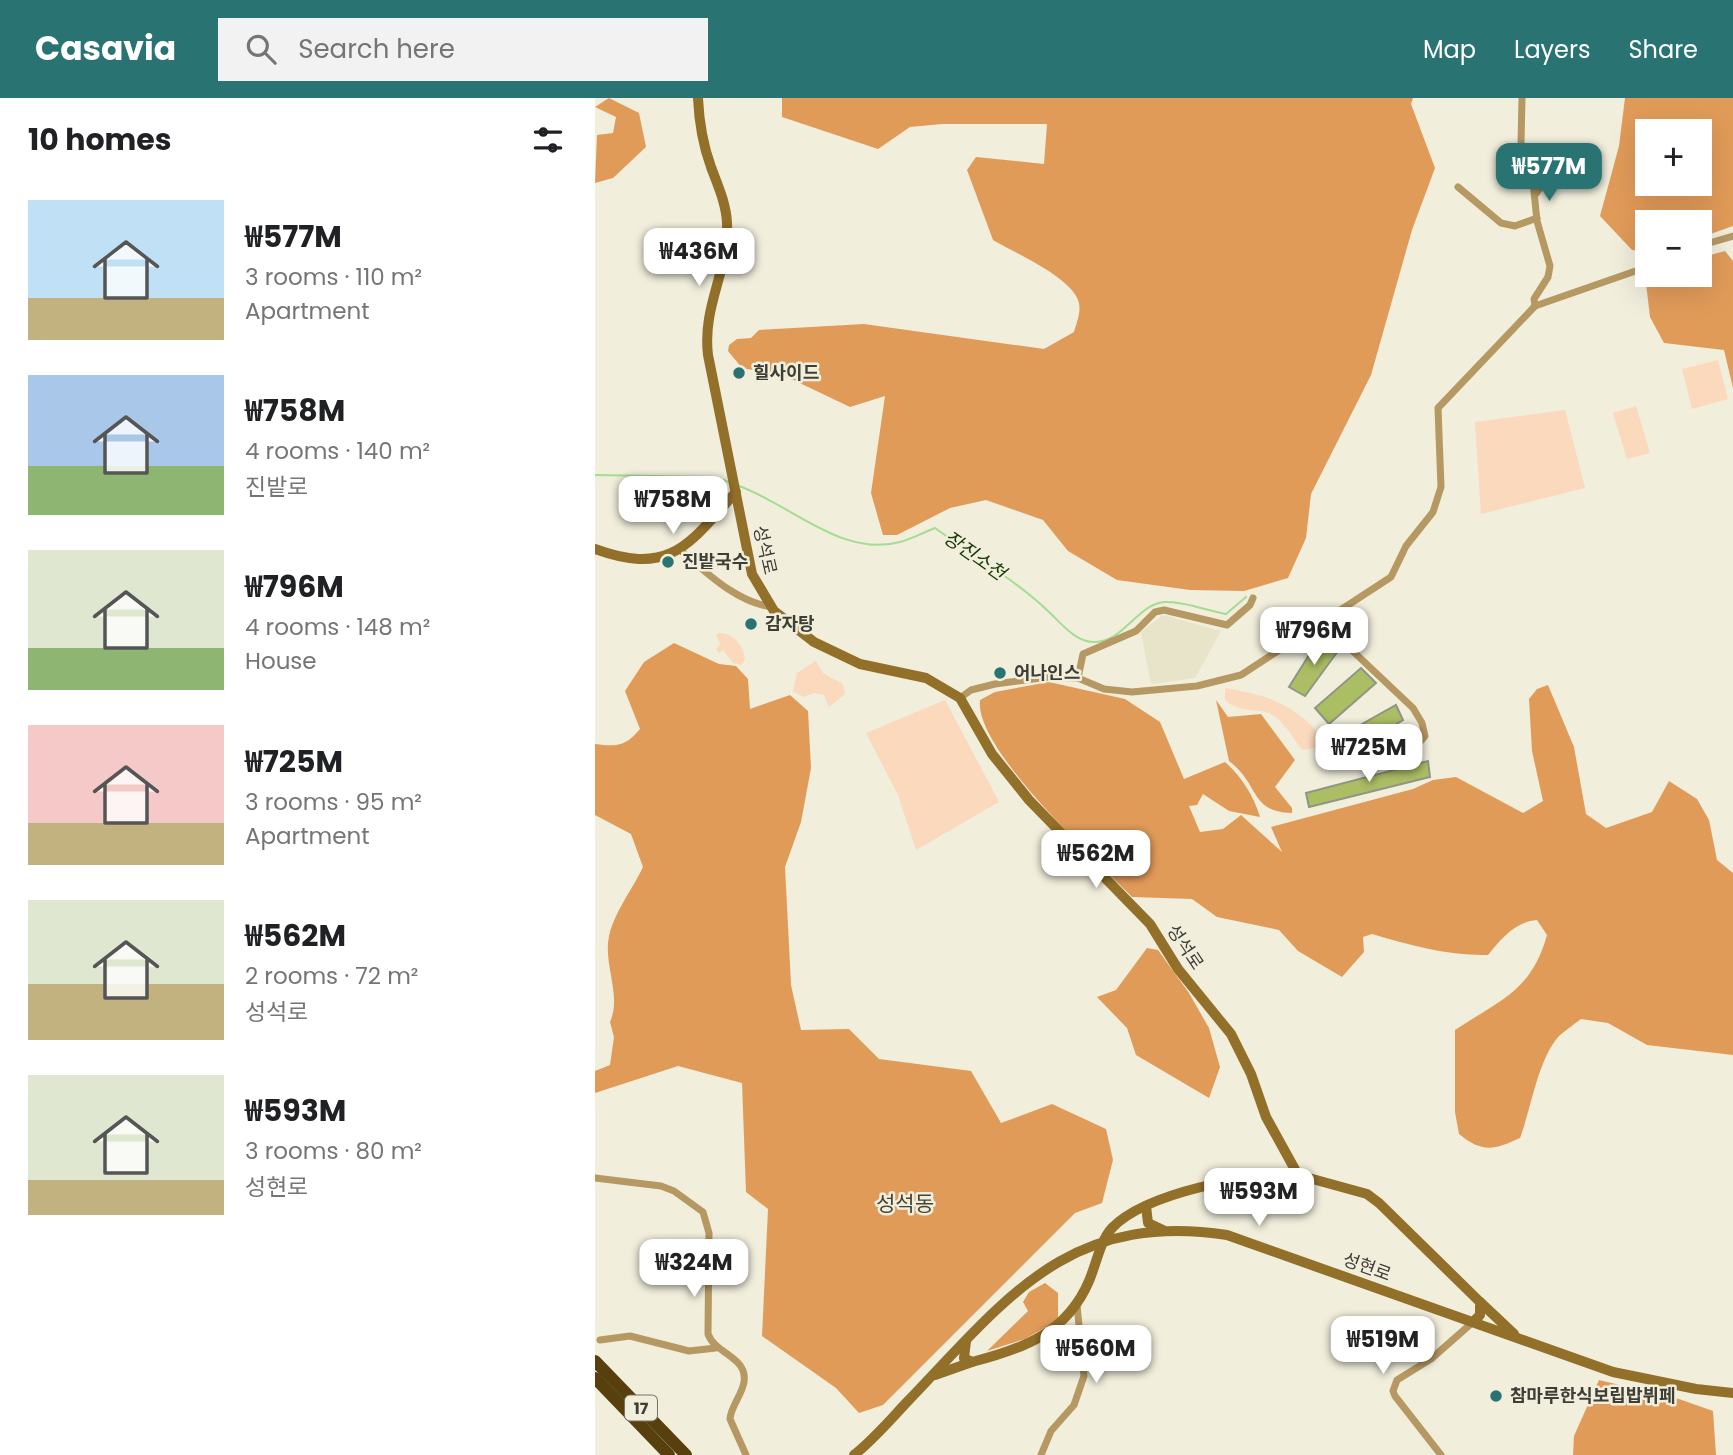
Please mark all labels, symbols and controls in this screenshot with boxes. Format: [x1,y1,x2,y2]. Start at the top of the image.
search box [218,18,708,81]
text: Casavia [35,25,176,72]
icon: search [242,30,280,68]
text: Search here [298,31,455,67]
text: Map [1423,33,1476,66]
text: Layers [1514,33,1590,66]
text: Share [1628,33,1698,66]
text: 10 homes [28,118,172,161]
map controls [1635,119,1712,287]
button: + [1635,119,1712,196]
icon: filters [529,121,567,159]
pin: ₩577M [1500,144,1598,203]
text: ₩577M [1512,150,1586,182]
button: − [1635,210,1712,287]
text: ₩577M [245,215,342,258]
icon: home [84,228,168,312]
pin: ₩436M [650,228,748,288]
text: ₩436M [660,235,738,267]
text: 3 rooms · 110 m² [245,261,422,293]
text: Apartment [245,295,370,327]
place label: 힐사이드 [753,360,819,385]
marker: 힐사이드 [731,365,747,381]
text: ₩758M [245,389,345,432]
icon: home [84,403,168,487]
text: 4 rooms · 140 m² [245,435,430,467]
text: 진밭로 [245,471,308,503]
pin: ₩758M [624,476,722,536]
text: ₩758M [635,483,711,515]
street label: 성석로 [748,523,783,577]
water label: 장진소천 [938,524,1012,587]
place label: 진밭국수 [682,549,748,574]
marker: 진밭국수 [660,554,676,570]
text: ₩796M [245,565,344,608]
icon: home [84,578,168,662]
pin: ₩796M [1265,608,1363,667]
text: 4 rooms · 148 m² [245,611,430,643]
place label: 감자탕 [765,611,815,636]
text: ₩796M [1276,614,1352,646]
marker: 감자탕 [743,616,759,632]
text: House [245,645,317,677]
place label: 어나인스 [1014,660,1080,685]
marker: 어나인스 [992,665,1008,681]
pin: ₩725M [1320,724,1418,784]
text: ₩725M [1331,731,1407,763]
text: ₩725M [245,740,343,783]
icon: home [84,753,168,837]
text: 3 rooms · 95 m² [245,786,422,818]
text: Apartment [245,820,370,852]
pin: ₩562M [1047,830,1145,890]
text: ₩562M [1057,837,1135,869]
text: ₩562M [245,914,346,957]
street label: 성석로 [1161,919,1210,974]
icon: home [84,928,168,1012]
text: 2 rooms · 72 m² [245,960,418,992]
text: 성석로 [245,996,308,1028]
text: ₩593M [245,1089,346,1132]
icon: home [84,1103,168,1187]
text: 3 rooms · 80 m² [245,1135,422,1167]
pin: ₩593M [1210,1168,1308,1228]
text: 성현로 [245,1171,308,1203]
text: ₩593M [1220,1175,1298,1207]
district label: 성석동 [876,1189,934,1218]
pin: ₩324M [645,1240,743,1299]
text: ₩324M [655,1246,733,1278]
street label: 성현로 [1340,1246,1395,1287]
pin: ₩519M [1334,1316,1432,1376]
text: ₩519M [1347,1323,1419,1355]
pin: ₩560M [1047,1326,1145,1385]
text: ₩560M [1056,1332,1136,1364]
place label: 참마루한식보립밥뷔페 [1510,1383,1676,1408]
marker: 참마루한식보립밥뷔페 [1488,1388,1504,1404]
road number: 17 [625,1396,657,1420]

